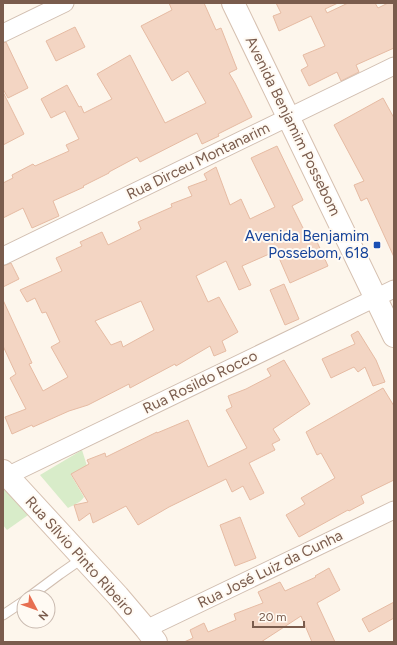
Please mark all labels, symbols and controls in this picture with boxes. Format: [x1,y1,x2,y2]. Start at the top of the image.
street label: Avenida Benjamim Possebom [242,33,344,219]
street label: Rua Dirceu Montanarim [124,119,272,203]
place label: Avenida Benjamim Possebom, 618 [245,227,369,262]
marker: Avenida Benjamim Possebom, 618 [372,240,382,250]
street label: Rua Rosildo Rocco [140,346,260,418]
street label: Rua Sílvio Pinto Ribeiro [22,493,139,620]
street label: Rua José Luiz da Cunha [195,526,345,612]
north arrow [16,589,56,629]
scale bar [253,603,304,629]
text: N [35,608,51,623]
text: 20 m [259,610,287,624]

